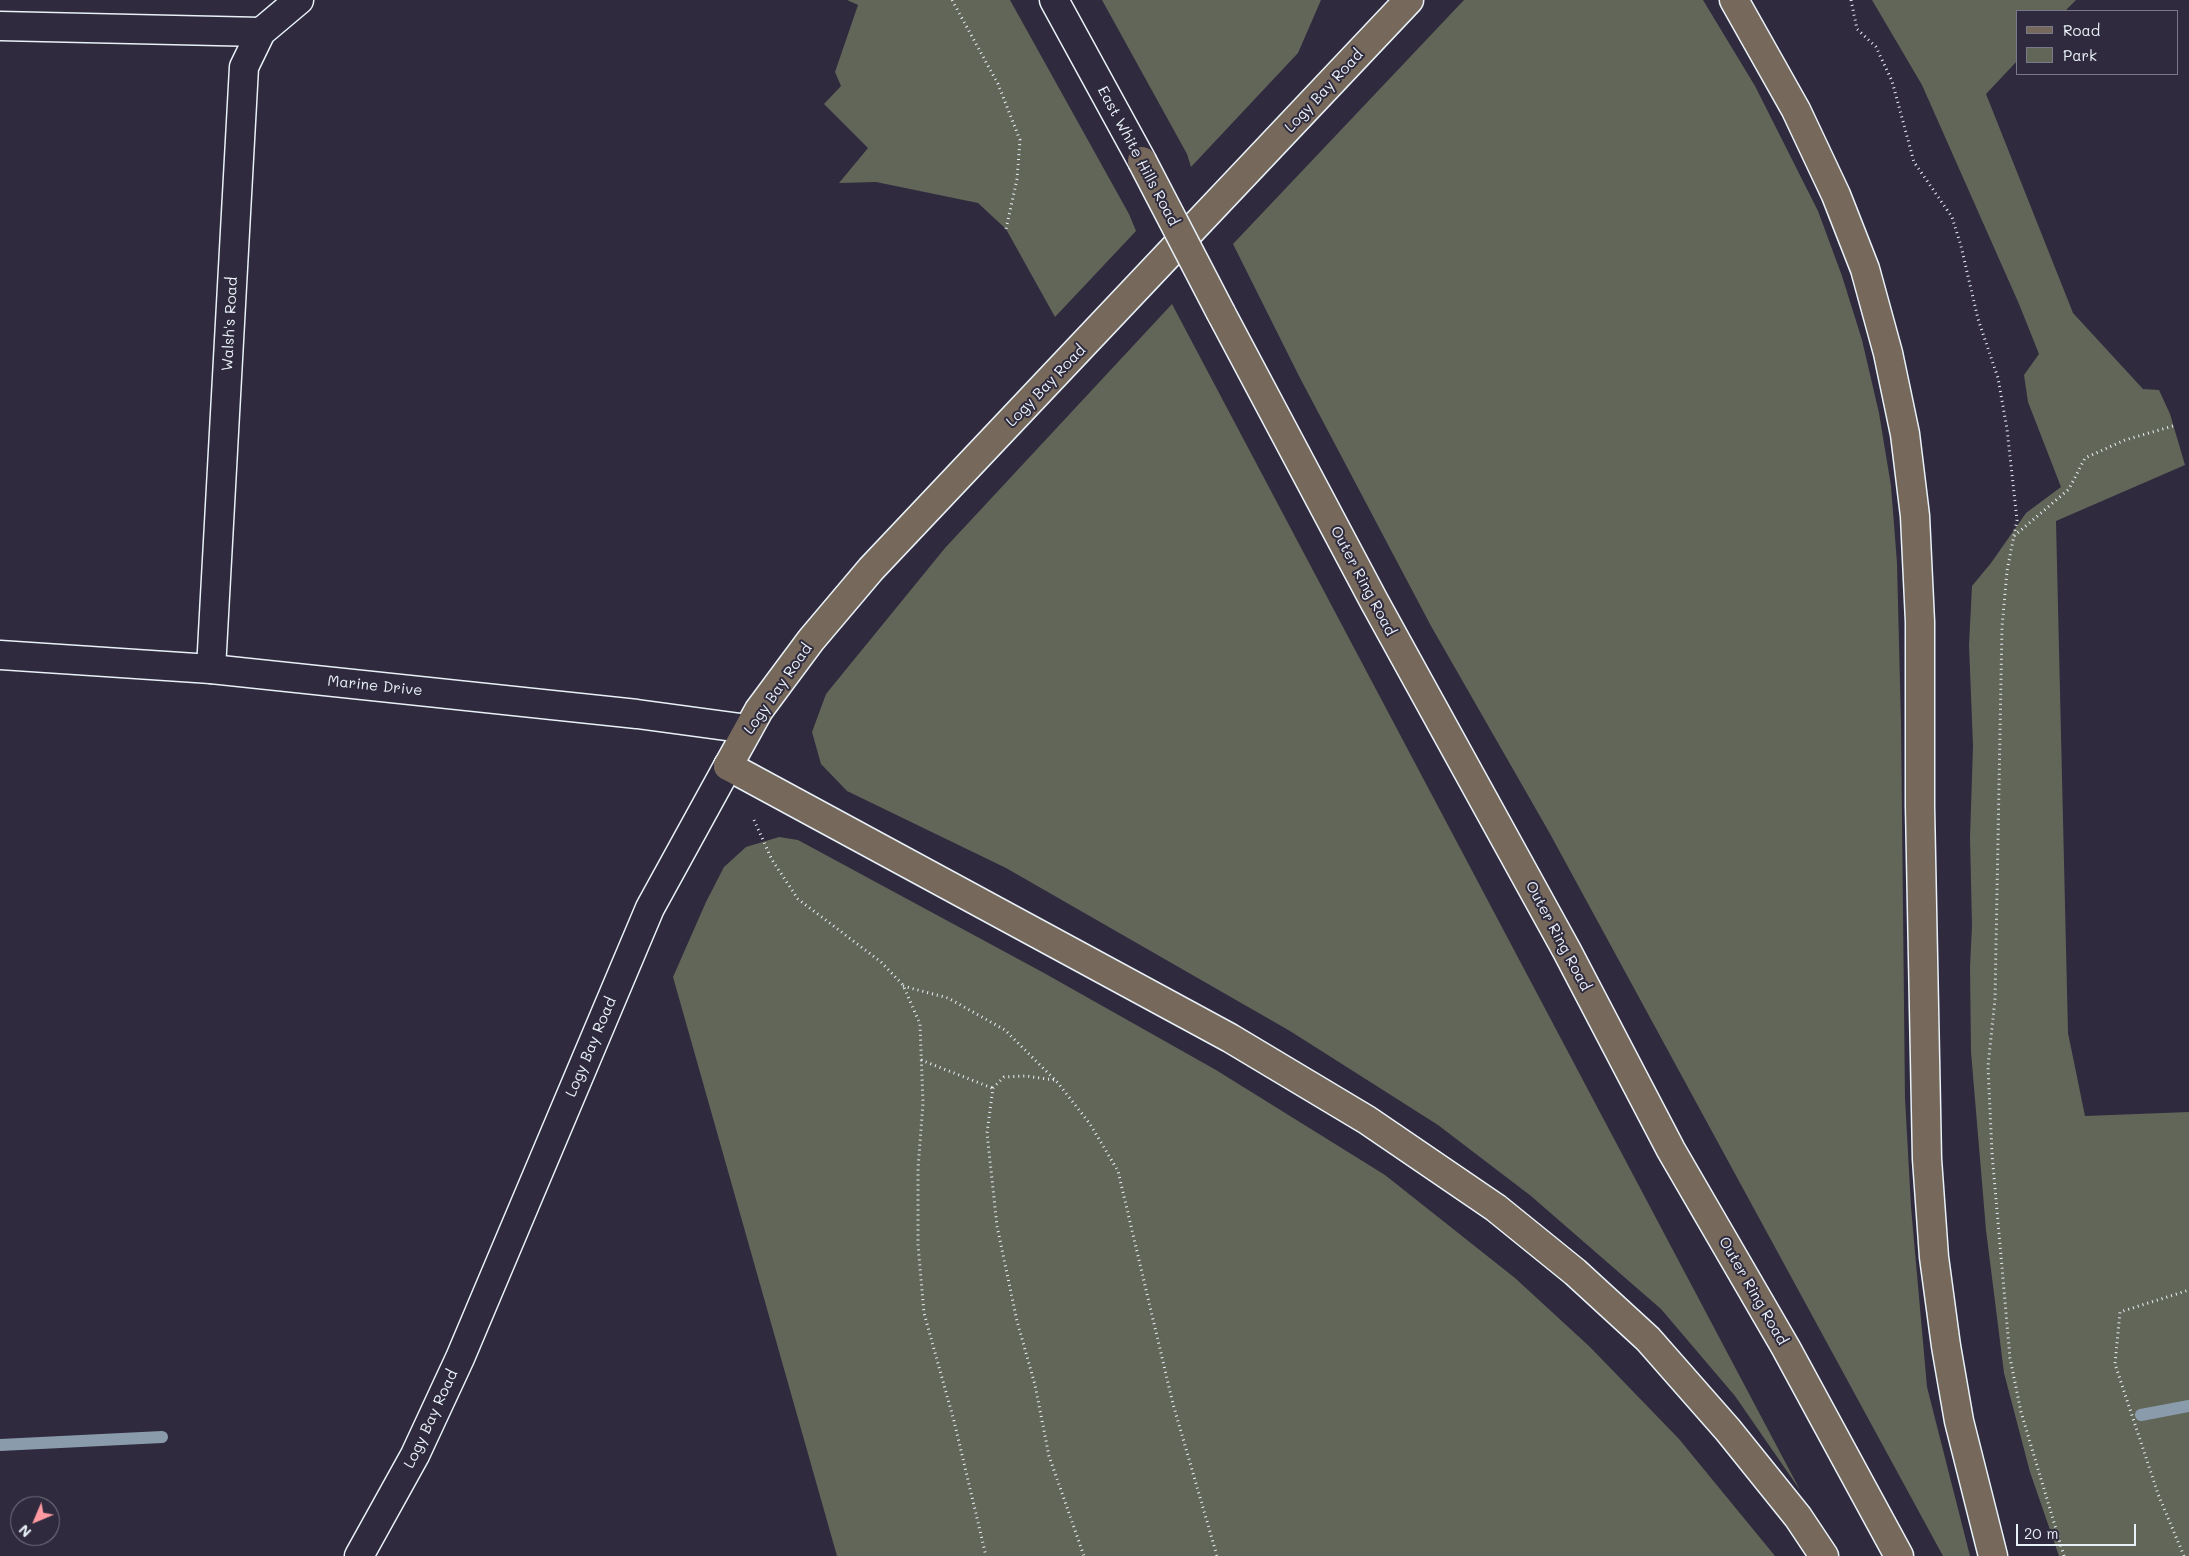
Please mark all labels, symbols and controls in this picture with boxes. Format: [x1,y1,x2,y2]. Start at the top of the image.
legend [2016,10,2179,75]
text: Road [2063,20,2100,40]
text: Park [2063,45,2097,65]
street label: Logy Bay Road [1281,46,1367,136]
street label: East White Hills Road [1093,83,1183,229]
street label: Walsh's Road [219,276,241,372]
street label: Logy Bay Road [1002,341,1090,431]
street label: Outer Ring Road [1326,523,1400,639]
street label: Logy Bay Road [740,640,816,738]
street label: Marine Drive [327,672,423,700]
street label: Outer Ring Road [1521,878,1595,994]
street label: Logy Bay Road [562,994,620,1100]
street label: Outer Ring Road [1715,1234,1791,1348]
street label: Logy Bay Road [400,1367,462,1471]
north arrow [10,1496,60,1546]
scale bar [2019,1514,2139,1546]
text: N [14,1521,35,1542]
text: 20 m [2024,1523,2058,1543]

